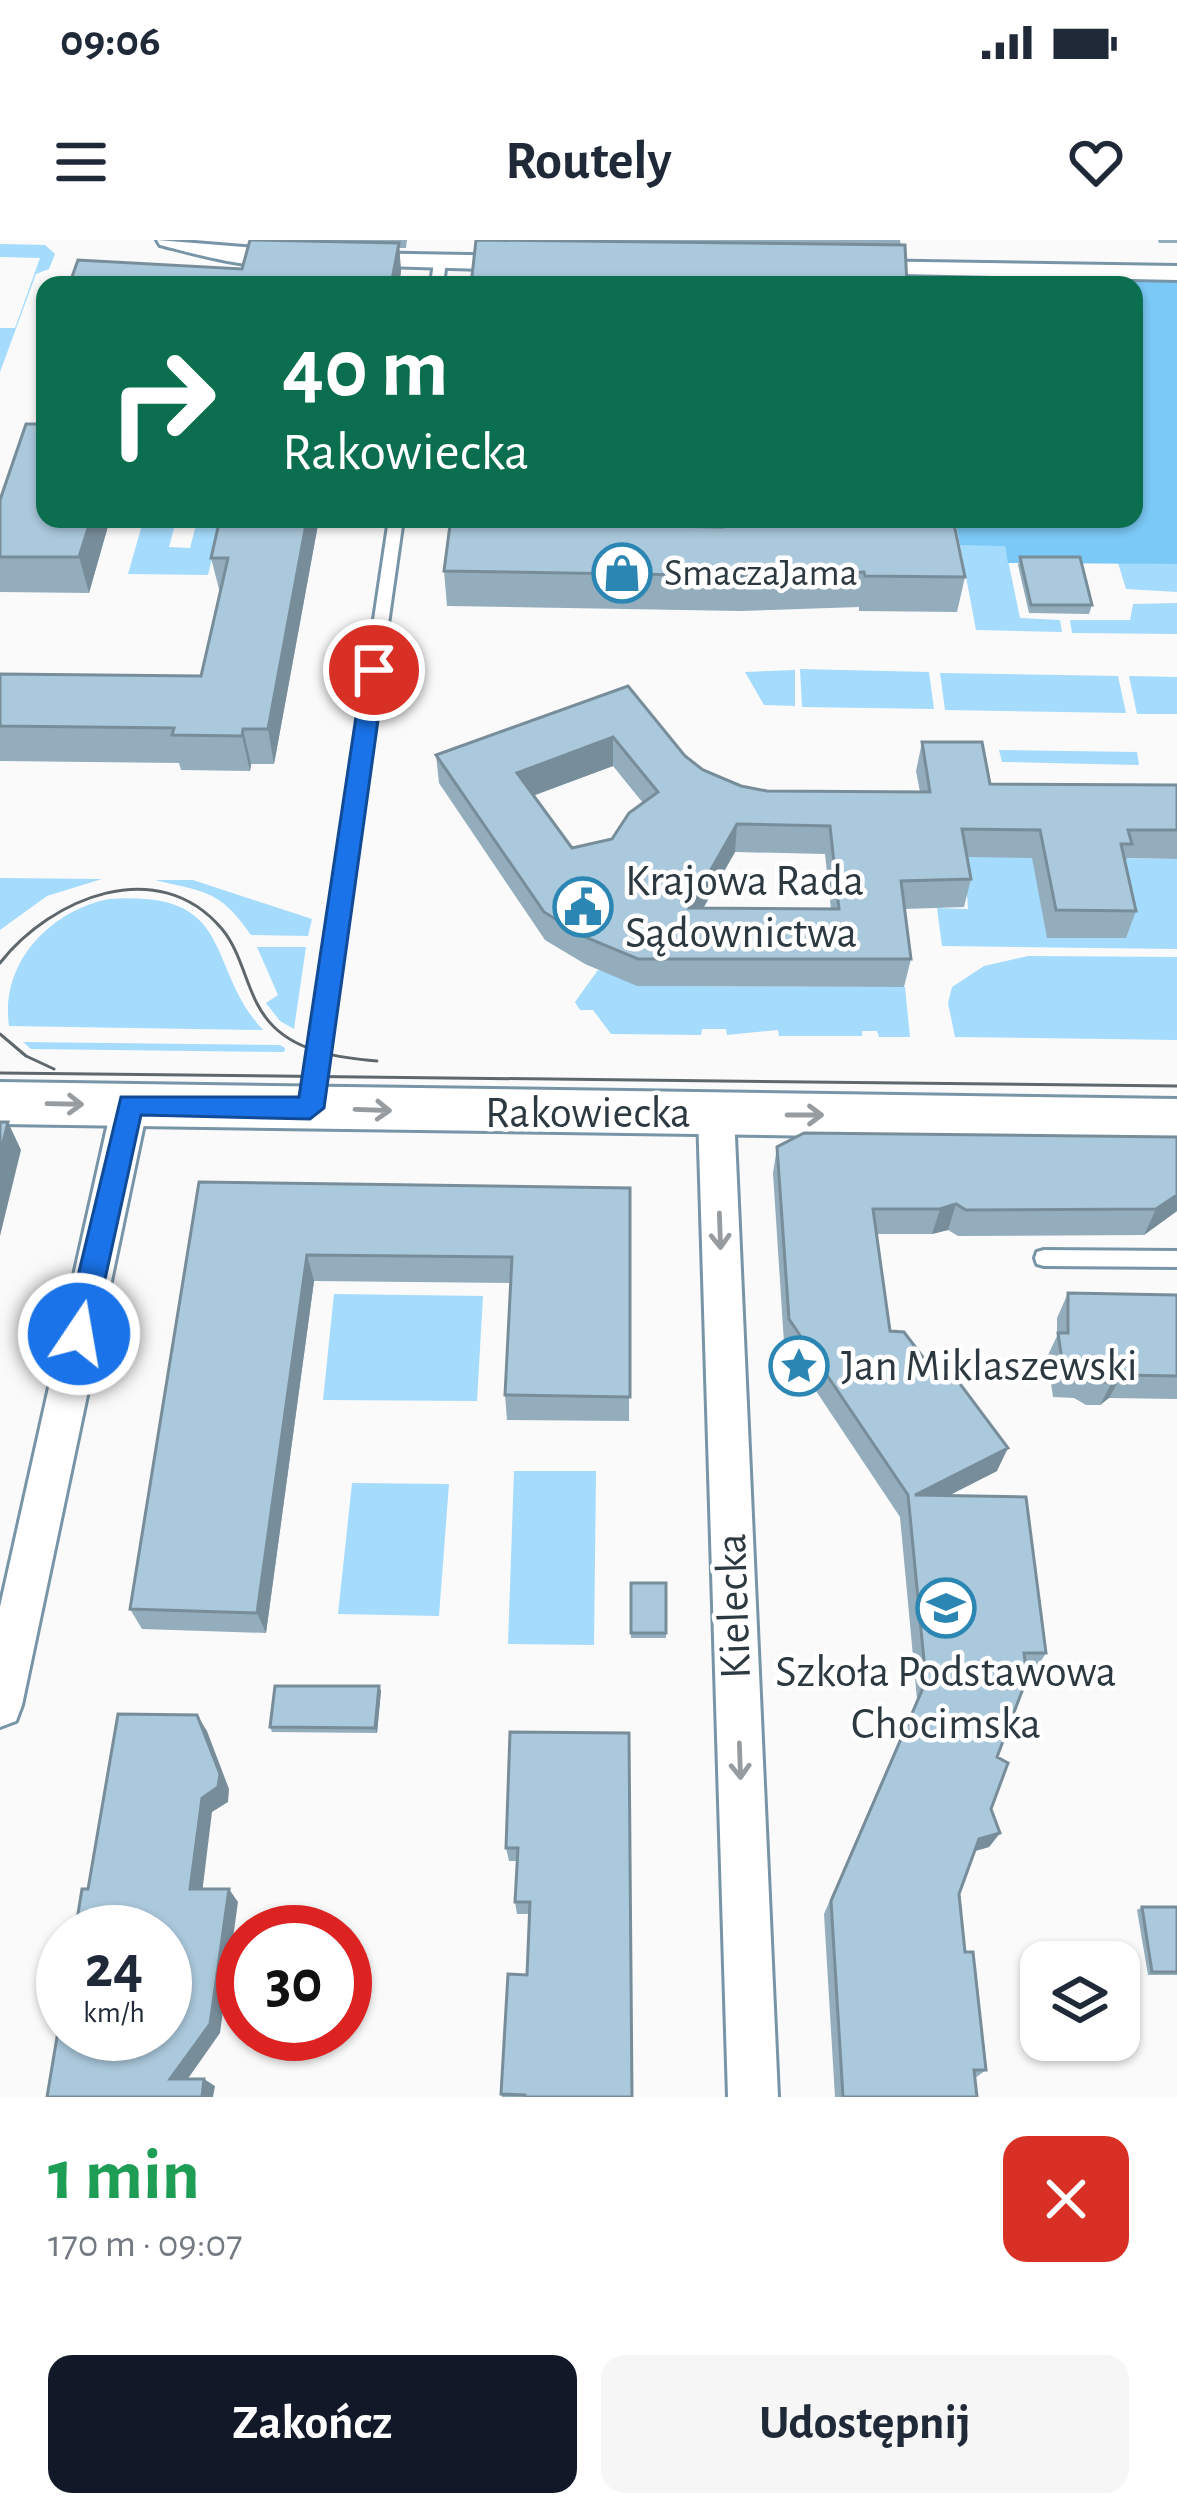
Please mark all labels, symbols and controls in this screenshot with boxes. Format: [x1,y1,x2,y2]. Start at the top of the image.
text: 09:06 [60,19,161,64]
icon: menu [48,129,114,195]
icon: heart [1063,129,1129,195]
text: Routely [505,135,672,189]
icon: right [84,324,240,480]
text: 40 m [282,328,449,412]
text: Rakowiecka [282,426,529,480]
shop icon: SmaczaJama [591,542,653,604]
place label: SmaczaJama [664,554,858,593]
pin [323,619,425,721]
icon: arrive [341,637,407,703]
place label: Krajowa Rada Sądownictwa [625,859,864,957]
public building icon: Krajowa Rada Sądownictwa [552,876,614,938]
street label: Rakowiecka [485,1091,691,1136]
one-way arrow [45,1092,84,1115]
one-way arrow [353,1098,392,1121]
one-way arrow [785,1104,824,1126]
one-way arrow [709,1211,732,1250]
position arrow [16,1271,142,1397]
place icon: Jan Miklaszewski [768,1335,830,1397]
place label: Jan Miklaszewski [841,1344,1138,1389]
street label: Kielecka [709,1532,759,1680]
school or university icon: Szkoła Podstawowa Chocimska [915,1577,977,1639]
place label: Szkoła Podstawowa Chocimska [775,1650,1117,1747]
one-way arrow [729,1741,752,1780]
speed limit sign: 30 [216,1905,372,2061]
text: 24 [85,1938,143,1998]
map controls [1020,1941,1140,2061]
button: layers [1020,1941,1140,2061]
text: km/h [83,1998,145,2028]
button: close [1003,2136,1129,2262]
text: 1 min [48,2140,200,2212]
text: 170 m · 09:07 [48,2225,242,2264]
button: Zakończ [48,2355,577,2493]
button: Udostępnij [601,2355,1129,2493]

